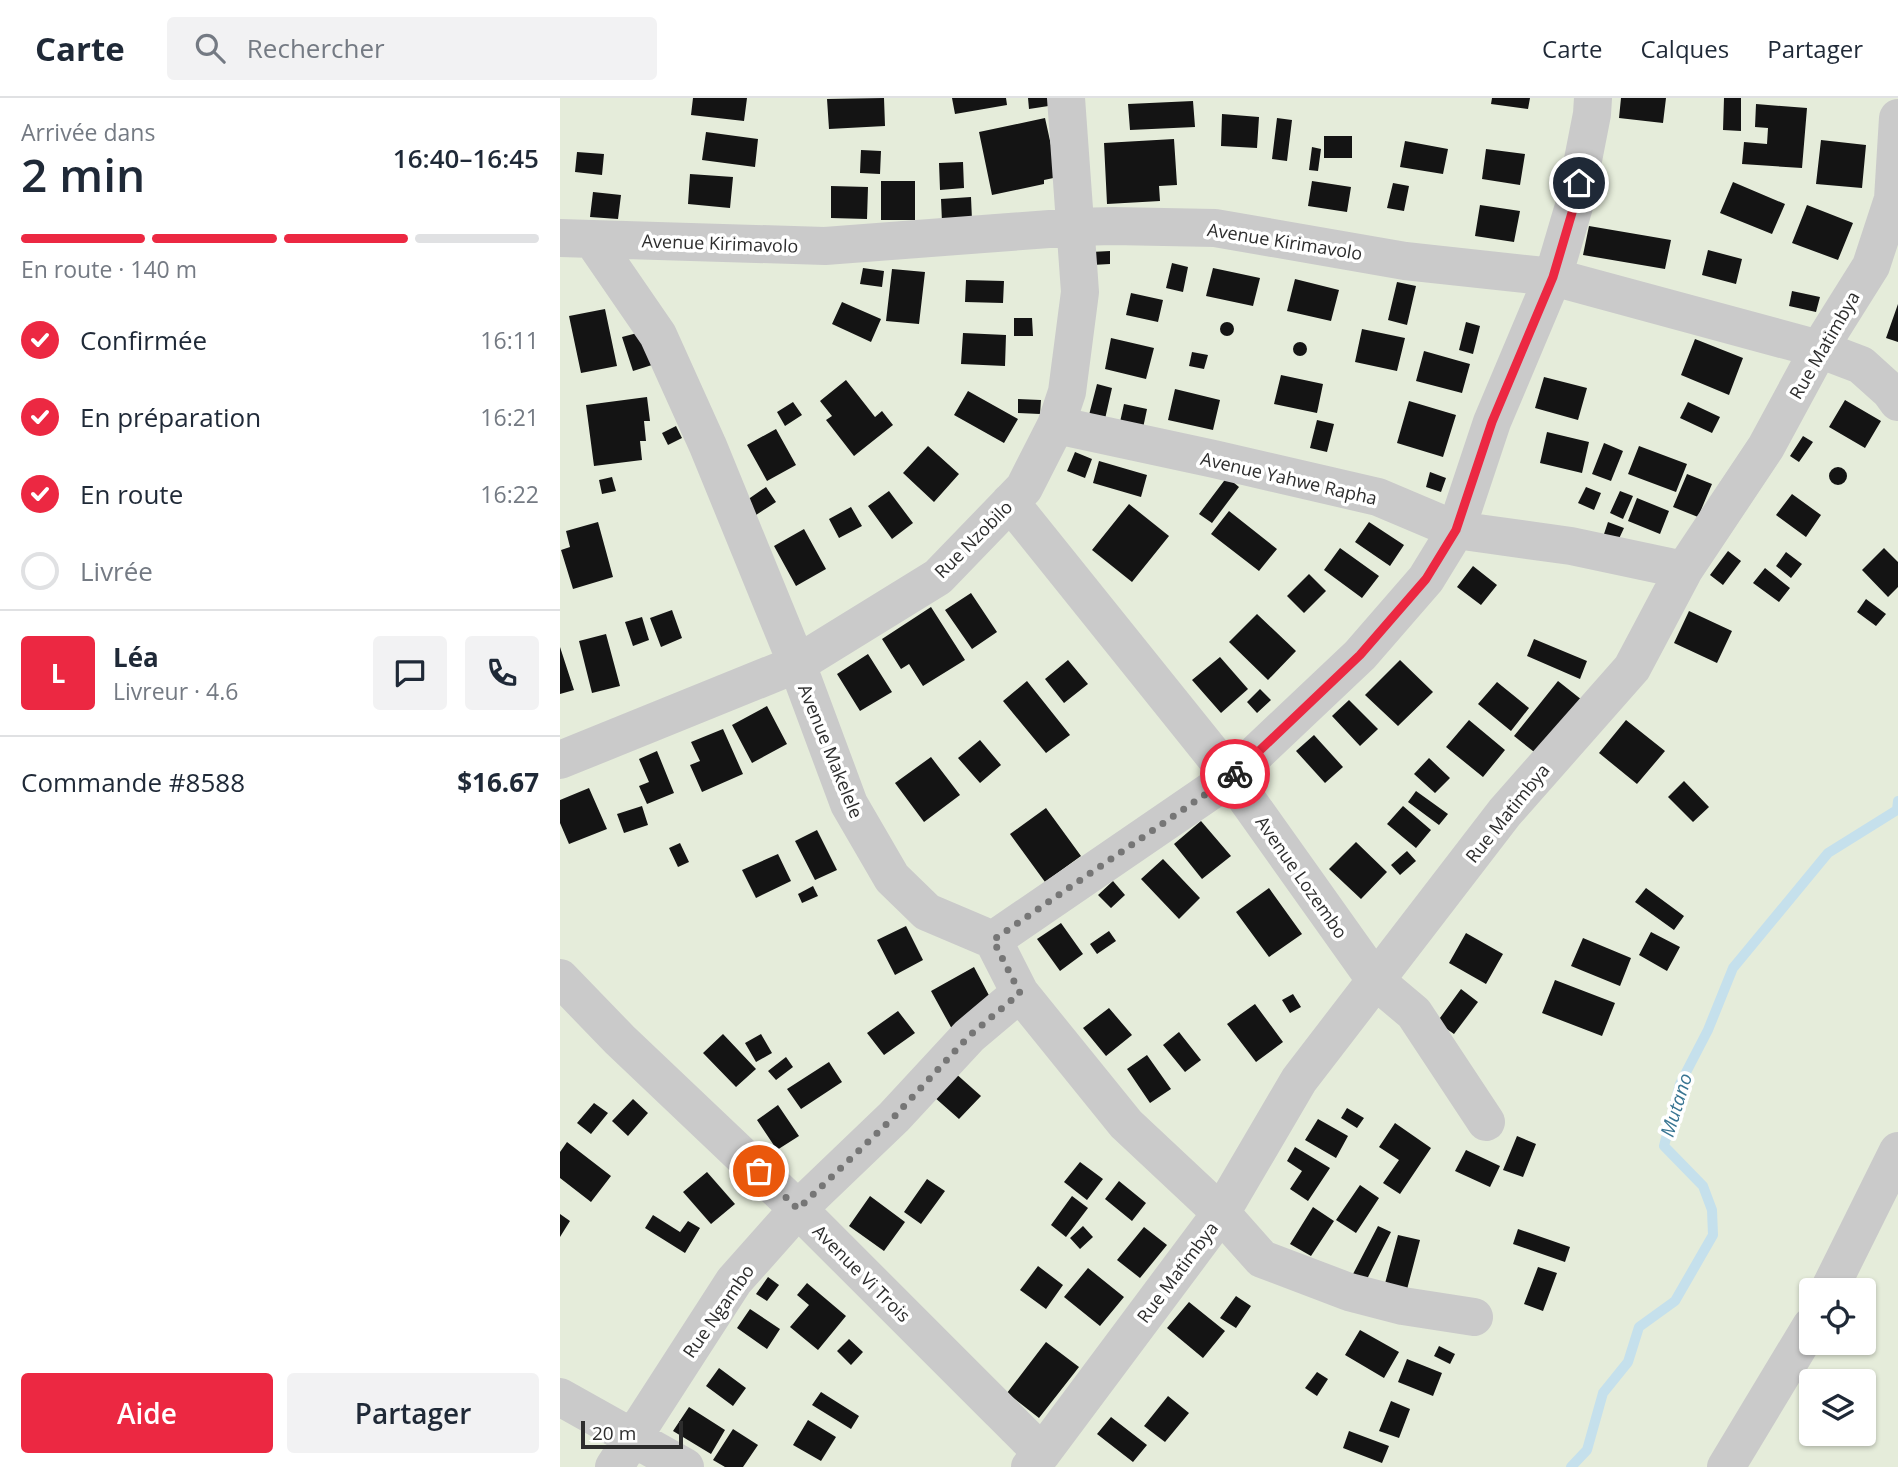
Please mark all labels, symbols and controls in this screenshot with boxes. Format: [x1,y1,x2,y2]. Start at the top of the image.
search box [167,17,657,80]
text: Carte [35,26,125,71]
icon: search [191,29,229,67]
text: Rechercher [247,30,385,66]
text: Carte [1542,32,1602,65]
text: Calques [1640,32,1729,65]
text: Partager [1767,32,1863,65]
text: Arrivée dans [21,116,155,148]
text: 16:40–16:45 [393,140,539,176]
text: 2 min [21,143,145,205]
pin [1549,153,1609,213]
icon: home [1560,164,1598,202]
street label: Avenue Kirimavolo [1206,217,1364,265]
street label: Avenue Kirimavolo [641,228,799,258]
text: En route · 140 m [21,253,197,285]
street label: Rue Matimbya [1783,287,1865,403]
icon: check [21,321,59,359]
text: Confirmée [80,322,207,358]
text: 16:11 [480,324,539,356]
icon: check [21,398,59,436]
text: En préparation [80,399,261,435]
text: 16:21 [480,401,539,433]
street label: Avenue Yahwe Rapha [1198,446,1380,510]
icon: check [21,475,59,513]
text: En route [80,476,183,512]
text: 16:22 [480,478,539,510]
street label: Rue Nzobilo [929,495,1017,583]
text: Livrée [80,553,153,589]
button: chat [373,636,447,710]
button: phone [465,636,539,710]
text: Léa [113,639,159,675]
text: L [51,655,65,691]
text: Livreur · 4.6 [113,675,238,707]
street label: Avenue Makelele [793,680,869,822]
courier [1200,739,1270,809]
icon: bike [1216,755,1254,793]
street label: Rue Matimbya [1460,759,1554,867]
text: Commande #8588 [21,764,245,800]
text: $16.67 [457,764,539,800]
street label: Avenue Lozembo [1251,811,1353,943]
water label: Mutano [1654,1070,1698,1140]
pin [729,1141,789,1201]
icon: bag [740,1152,778,1190]
street label: Rue Matimbya [1131,1217,1223,1327]
street label: Avenue Vi Trois [808,1219,916,1327]
street label: Rue Ngambo [677,1260,759,1362]
map controls [1799,1278,1876,1446]
button: locate [1799,1278,1876,1355]
button: layers [1799,1369,1876,1446]
button: Aide [21,1373,273,1453]
button: Partager [287,1373,539,1453]
scale bar [581,1418,682,1450]
text: 20 m [592,1420,636,1446]

